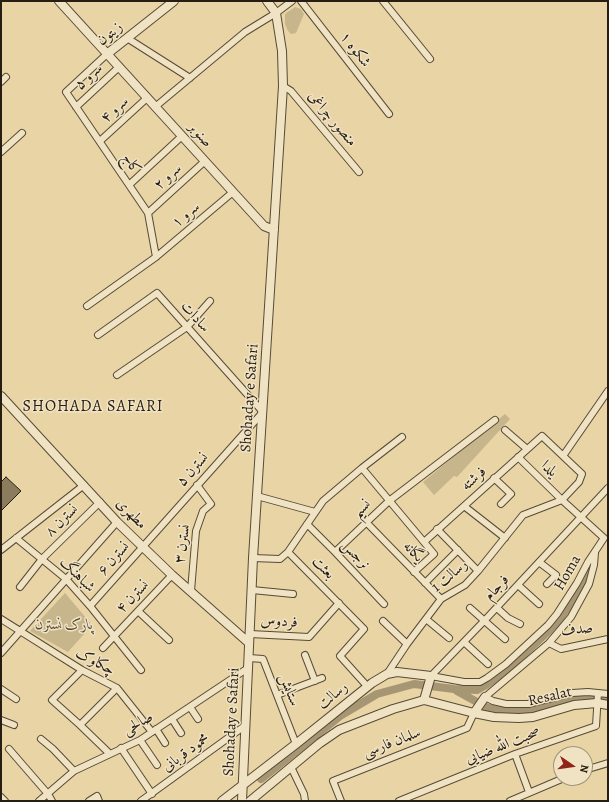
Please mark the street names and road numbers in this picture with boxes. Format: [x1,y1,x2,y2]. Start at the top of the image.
street label: زیتون [93,18,127,50]
street label: شکوه ۱ [336,29,374,71]
street label: سرو ۵ [71,60,107,94]
street label: منصور چراغی [304,88,360,150]
street label: سرو ۴ [97,93,133,127]
street label: صنوبر [184,119,216,151]
street label: کاج [118,150,144,178]
street label: سرو ۲ [150,160,186,194]
street label: سرو ۱ [168,198,204,232]
street label: سادات [176,298,214,336]
street label: Shohaday e Safari [237,343,263,453]
street label: نسترن ۵ [173,449,213,491]
street label: یلدا [537,457,561,481]
street label: فرشته [458,463,490,495]
street label: مطهری [112,495,150,533]
street label: نسیم [349,496,375,522]
street label: نسترن ۸ [42,501,82,541]
street label: نسترن ۳ [171,523,195,565]
street label: نرجس [337,536,373,574]
street label: نسترن ۶ [94,538,134,580]
street label: یگانه [399,538,427,566]
street label: Homa [551,552,585,594]
street label: شباهنگ [55,553,99,597]
street label: بعثت [308,553,338,583]
street label: رسالت 1 [428,556,472,596]
street label: فرجام [481,571,513,605]
street label: نسترن ۴ [113,577,153,617]
street label: فردوس [260,612,298,632]
street label: صدف [560,619,594,641]
street label: چکاوک [72,644,118,680]
street label: Shohaday e Safari [220,667,244,777]
street label: ستایش [275,671,303,709]
street label: رسالت [314,678,352,714]
street label: Resalat [527,683,573,711]
street label: صالحی [120,708,156,740]
street label: سلمان فارسی [361,724,423,762]
street label: صحبت الله ضیایی [463,724,543,768]
street label: محمود قربانی [159,730,213,776]

